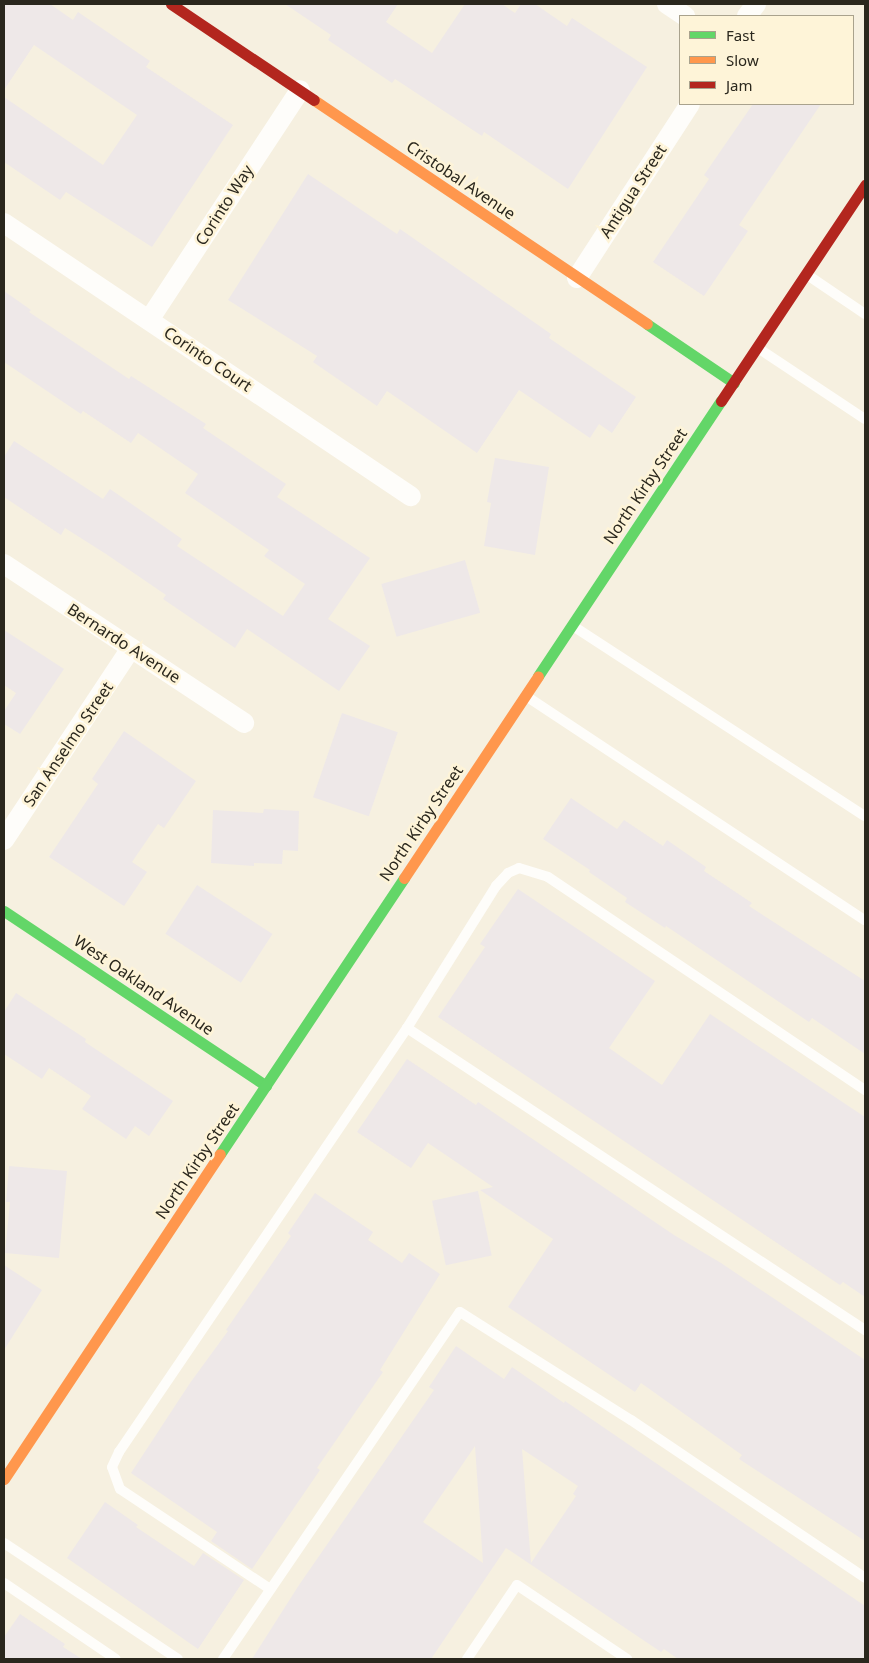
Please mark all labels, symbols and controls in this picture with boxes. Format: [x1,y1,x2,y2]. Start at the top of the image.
legend [679,15,854,105]
text: Fast [726,25,755,45]
text: Slow [726,50,759,70]
text: Jam [726,75,753,95]
street label: Cristobal Avenue [403,136,519,224]
street label: Antigua Street [596,141,670,241]
street label: Corinto Way [191,161,257,249]
street label: Corinto Court [160,322,256,396]
street label: North Kirby Street [599,424,691,548]
street label: Bernardo Avenue [64,599,184,687]
street label: San Anselmo Street [19,678,117,810]
street label: North Kirby Street [375,761,467,885]
street label: West Oakland Avenue [70,931,218,1039]
street label: North Kirby Street [151,1099,243,1223]

